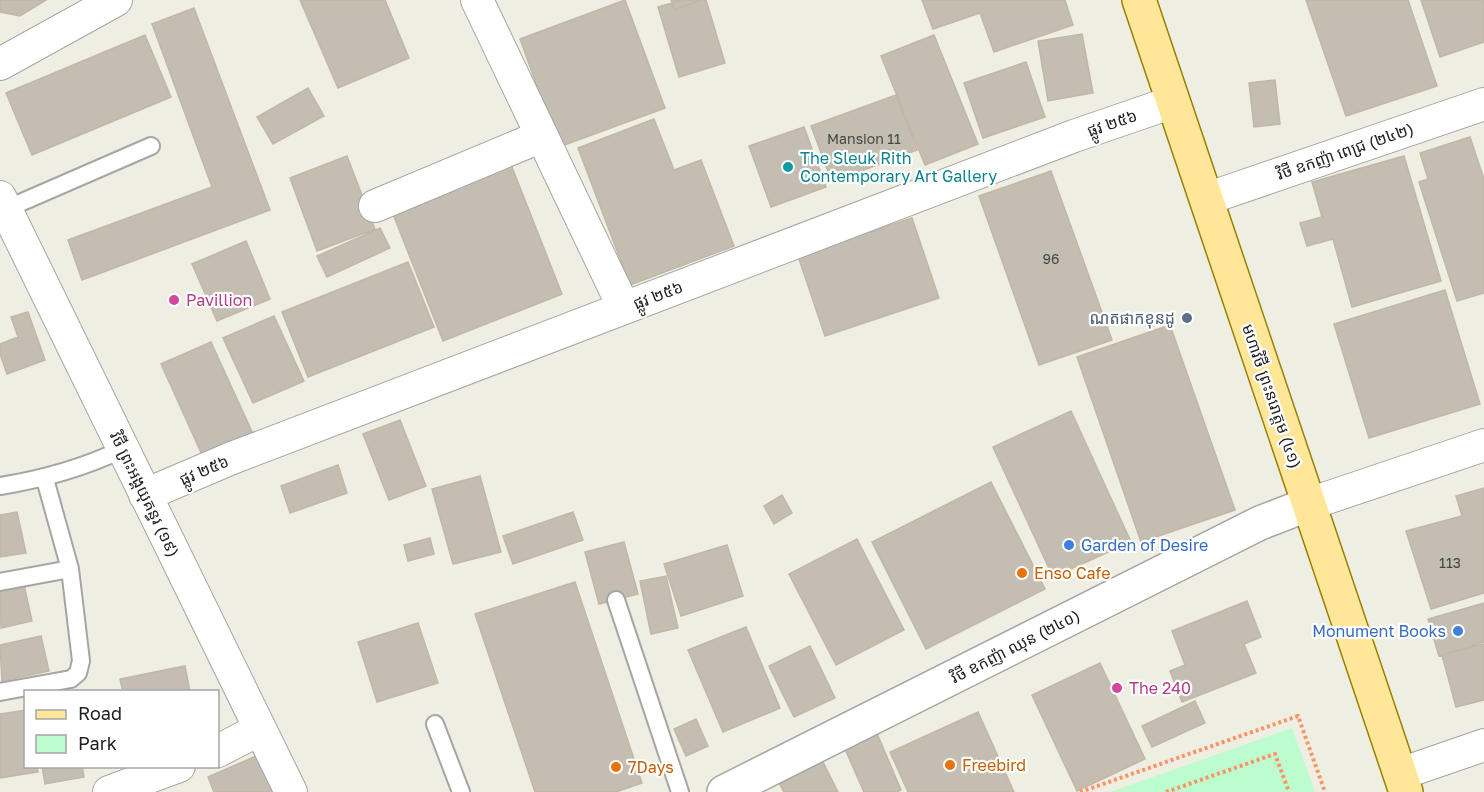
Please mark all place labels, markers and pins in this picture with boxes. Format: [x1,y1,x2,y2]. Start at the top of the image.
place label: The Sleuk Rith Contemporary Art Gallery [800,148,997,186]
marker: The Sleuk Rith Contemporary Art Gallery [781,160,795,174]
place label: Pavillion [186,290,252,310]
marker: Pavillion [167,293,181,307]
place label: ណតផាកខុនដូ [1090,308,1175,329]
marker: ណតផាកខុនដូ [1180,311,1194,325]
place label: Garden of Desire [1081,535,1208,555]
marker: Garden of Desire [1062,538,1076,552]
place label: Enso Cafe [1034,563,1111,583]
marker: Enso Cafe [1015,566,1029,580]
place label: Monument Books [1312,621,1446,641]
marker: Monument Books [1451,624,1465,638]
place label: The 240 [1129,678,1191,698]
marker: The 240 [1110,681,1124,695]
place label: Freebird [962,755,1026,775]
place label: 7Days [628,757,674,777]
marker: Freebird [943,758,957,772]
marker: 7Days [609,760,623,774]

